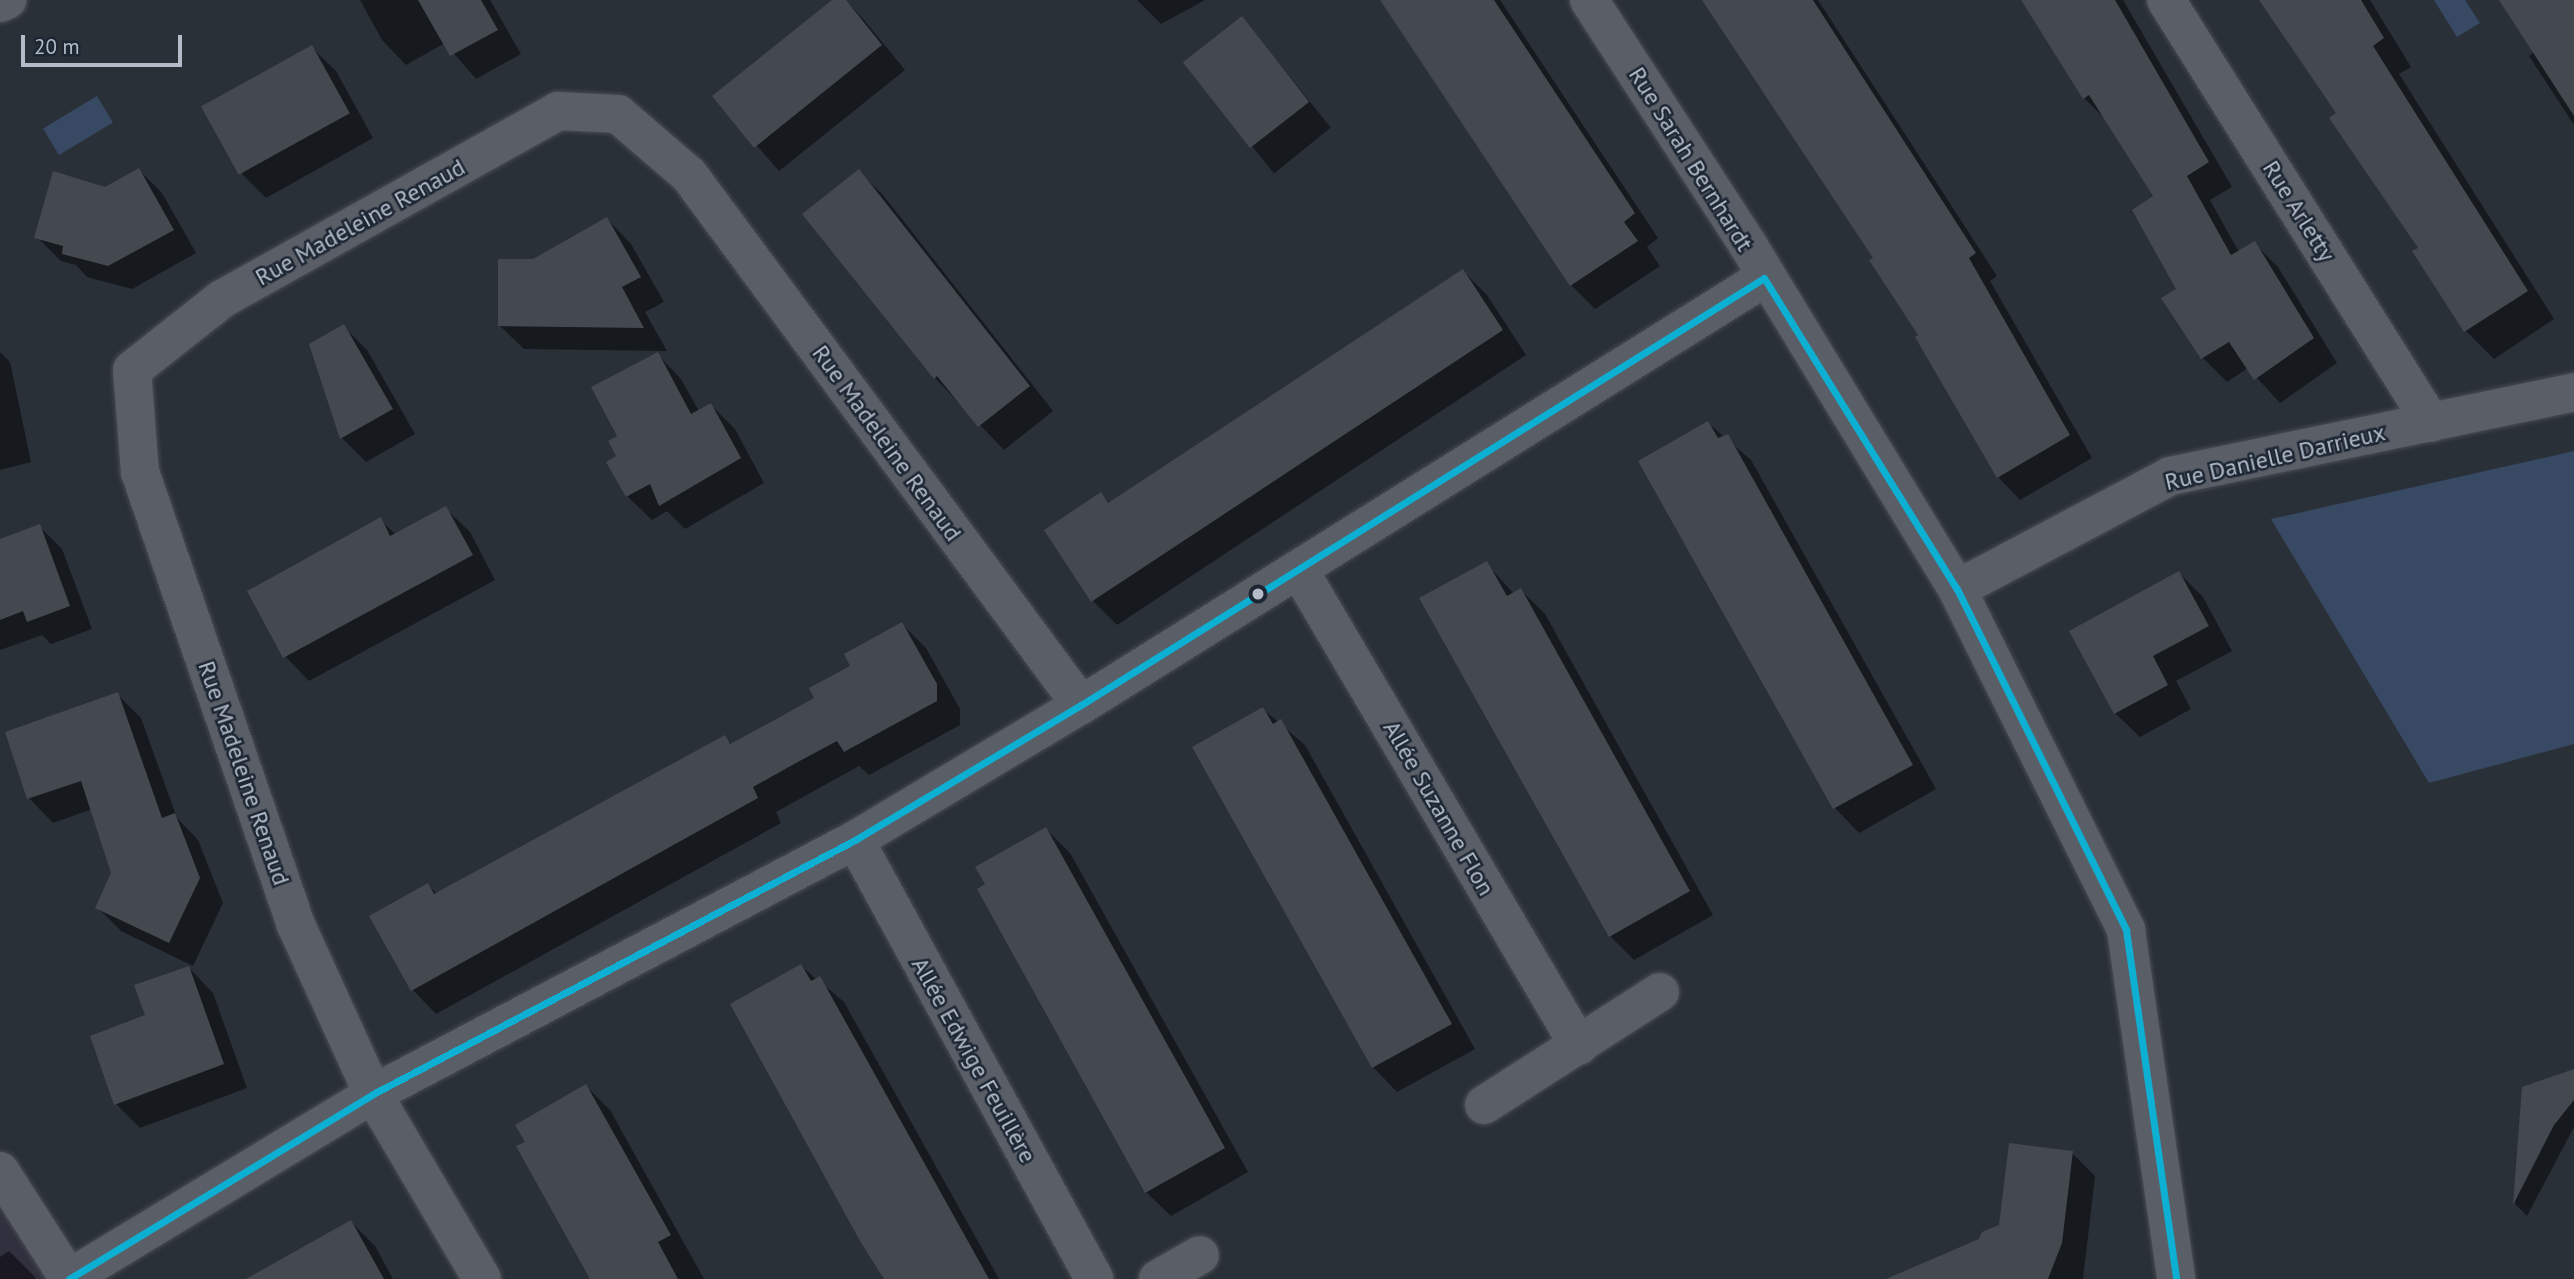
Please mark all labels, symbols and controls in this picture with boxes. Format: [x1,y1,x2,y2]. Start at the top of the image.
scale bar [24,21,186,65]
text: 20 m [34,33,80,60]
street label: Rue Sarah Bernhardt [1623,62,1759,256]
street label: Rue Madeleine Renaud [250,152,470,292]
street label: Rue Arletty [2256,155,2342,267]
street label: Rue Madeleine Renaud [806,339,968,547]
street label: Rue Danielle Darrieux [2162,418,2388,496]
unlabelled marker [1251,587,1265,601]
street label: Rue Madeleine Renaud [192,657,296,889]
street label: Allée Suzanne Flon [1377,715,1501,901]
street label: Allée Edwige Feuillère [906,952,1042,1168]

